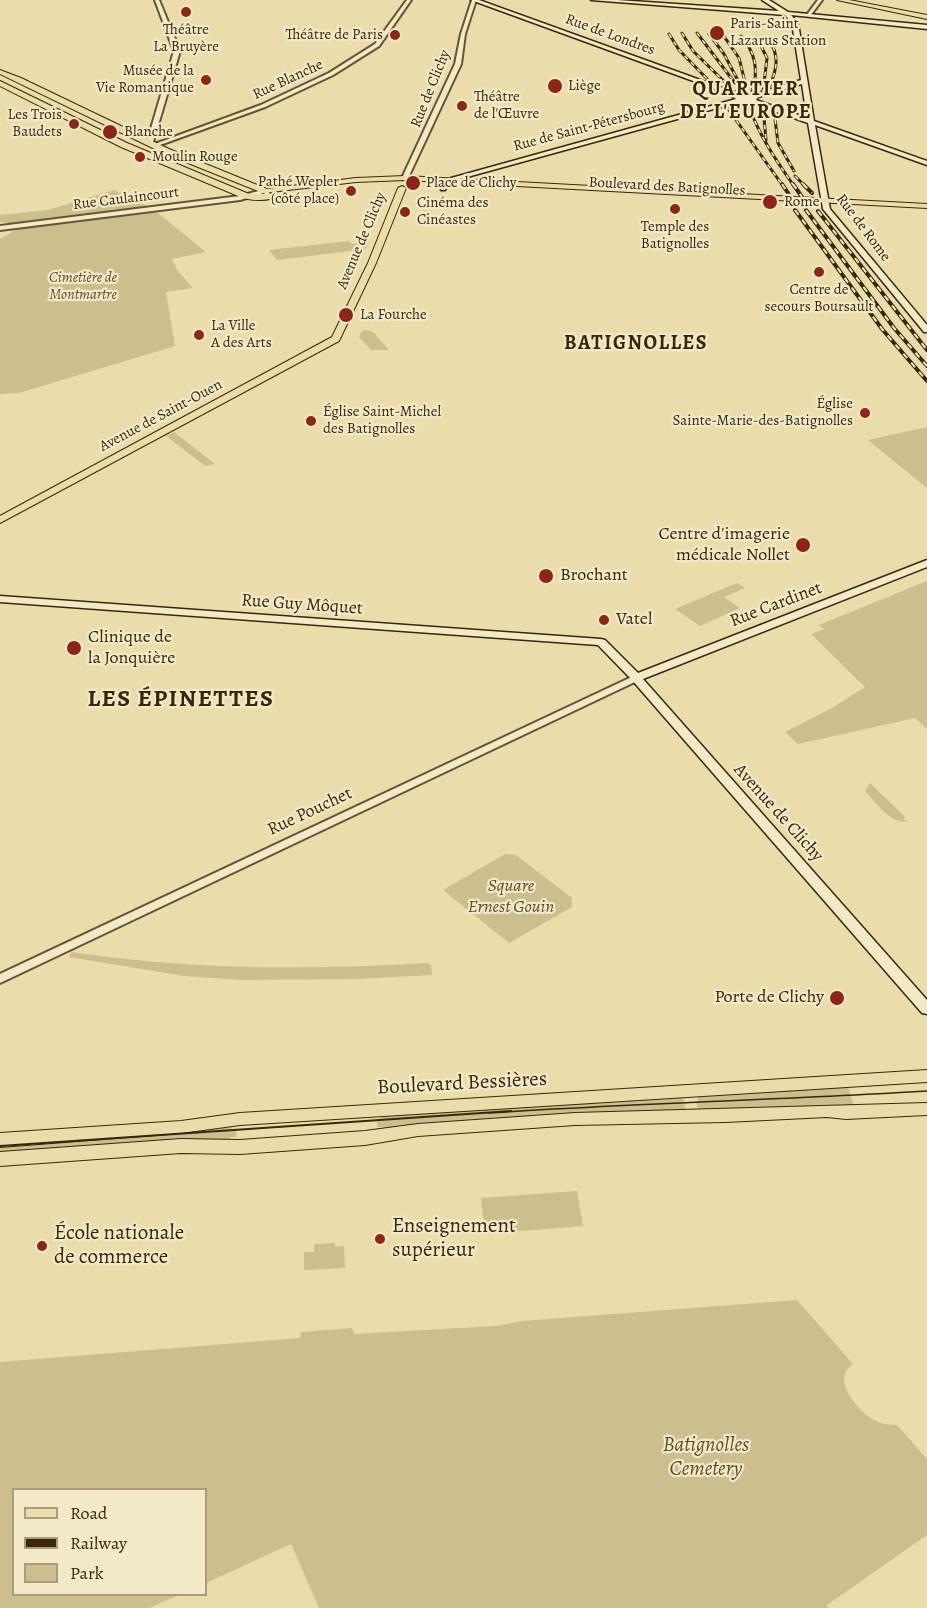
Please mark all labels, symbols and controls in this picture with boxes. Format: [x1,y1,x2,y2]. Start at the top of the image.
marker: Théâtre La Bruyère [179,5,193,19]
street label: Rue de Londres [563,10,657,60]
place label: Paris-Saint Lazarus Station [730,15,826,50]
place label: Théâtre La Bruyère [153,21,219,56]
marker: Paris-Saint Lazarus Station [708,24,726,42]
place label: Théâtre de Paris [286,26,383,44]
marker: Théâtre de Paris [388,28,402,42]
street label: Rue de Clichy [407,47,455,131]
street label: Rue Blanche [250,56,326,104]
place label: Musée de la Vie Romantique [96,62,194,97]
marker: Musée de la Vie Romantique [199,73,213,87]
marker: Liège [546,77,564,95]
place label: Liège [568,77,601,95]
district label: QUARTIER DE L'EUROPE [680,78,812,125]
place label: Théâtre de l'Œuvre [474,88,539,123]
street label: Rue de Saint-Pétersbourg [511,98,667,156]
marker: Théâtre de l'Œuvre [455,99,469,113]
place label: Les Trois Baudets [8,106,62,141]
marker: Les Trois Baudets [67,117,81,131]
marker: Blanche [101,123,119,141]
place label: Blanche [124,123,173,141]
place label: Moulin Rouge [152,148,238,166]
marker: Moulin Rouge [133,150,147,164]
place label: Pathé Wepler (côté place) [258,173,339,208]
marker: Place de Clichy [404,174,422,192]
place label: Place de Clichy [426,174,517,192]
street label: Boulevard des Batignolles [588,174,746,200]
street label: Rue Caulaincourt [72,184,180,214]
marker: Pathé Wepler (côté place) [344,184,358,198]
street label: Avenue de Clichy [334,190,390,292]
street label: Rue de Rome [832,191,894,265]
marker: Rome [761,193,779,211]
place label: Rome [784,193,819,211]
place label: Cinéma des Cinéastes [417,194,489,229]
marker: Temple des Batignolles [668,202,682,216]
marker: Cinéma des Cinéastes [398,205,412,219]
place label: Temple des Batignolles [641,218,709,253]
marker: Centre de secours Boursault [812,265,826,279]
park label: Cimetière de Montmartre [49,269,117,304]
place label: Centre de secours Boursault [764,281,874,316]
marker: La Fourche [337,306,355,324]
place label: La Fourche [360,306,427,324]
place label: La Ville A des Arts [211,317,272,352]
marker: La Ville A des Arts [192,328,206,342]
district label: BATIGNOLLES [564,332,708,356]
street label: Avenue de Saint-Ouen [96,376,226,456]
place label: Église Sainte-Marie-des-Batignolles [673,395,853,430]
place label: Église Saint-Michel des Batignolles [323,403,441,438]
marker: Église Sainte-Marie-des-Batignolles [858,406,872,420]
marker: Église Saint-Michel des Batignolles [304,414,318,428]
place label: Centre d'imagerie médicale Nollet [658,524,790,566]
marker: Centre d'imagerie médicale Nollet [794,536,812,554]
place label: Brochant [560,565,628,587]
marker: Brochant [537,567,555,585]
street label: Rue Cardinet [727,578,825,632]
street label: Rue Guy Môquet [241,590,363,620]
place label: Vatel [616,609,652,631]
marker: Vatel [597,613,611,627]
place label: Clinique de la Jonquière [88,627,175,670]
marker: Clinique de la Jonquière [65,639,83,657]
district label: LES ÉPINETTES [88,686,274,714]
street label: Avenue de Clichy [728,760,828,866]
street label: Rue Pouchet [264,783,356,841]
park label: Square Ernest Gouin [468,876,554,918]
place label: Porte de Clichy [715,987,824,1009]
marker: Porte de Clichy [828,989,846,1007]
street label: Boulevard Bessières [376,1067,548,1101]
place label: Enseignement supérieur [392,1214,516,1264]
place label: École nationale de commerce [54,1221,184,1271]
marker: Enseignement supérieur [373,1232,387,1246]
marker: École nationale de commerce [35,1239,49,1253]
park label: Batignolles Cemetery [663,1433,749,1483]
legend [12,1488,207,1596]
text: Road [70,1501,107,1525]
text: Railway [70,1531,127,1555]
text: Park [70,1561,104,1585]

